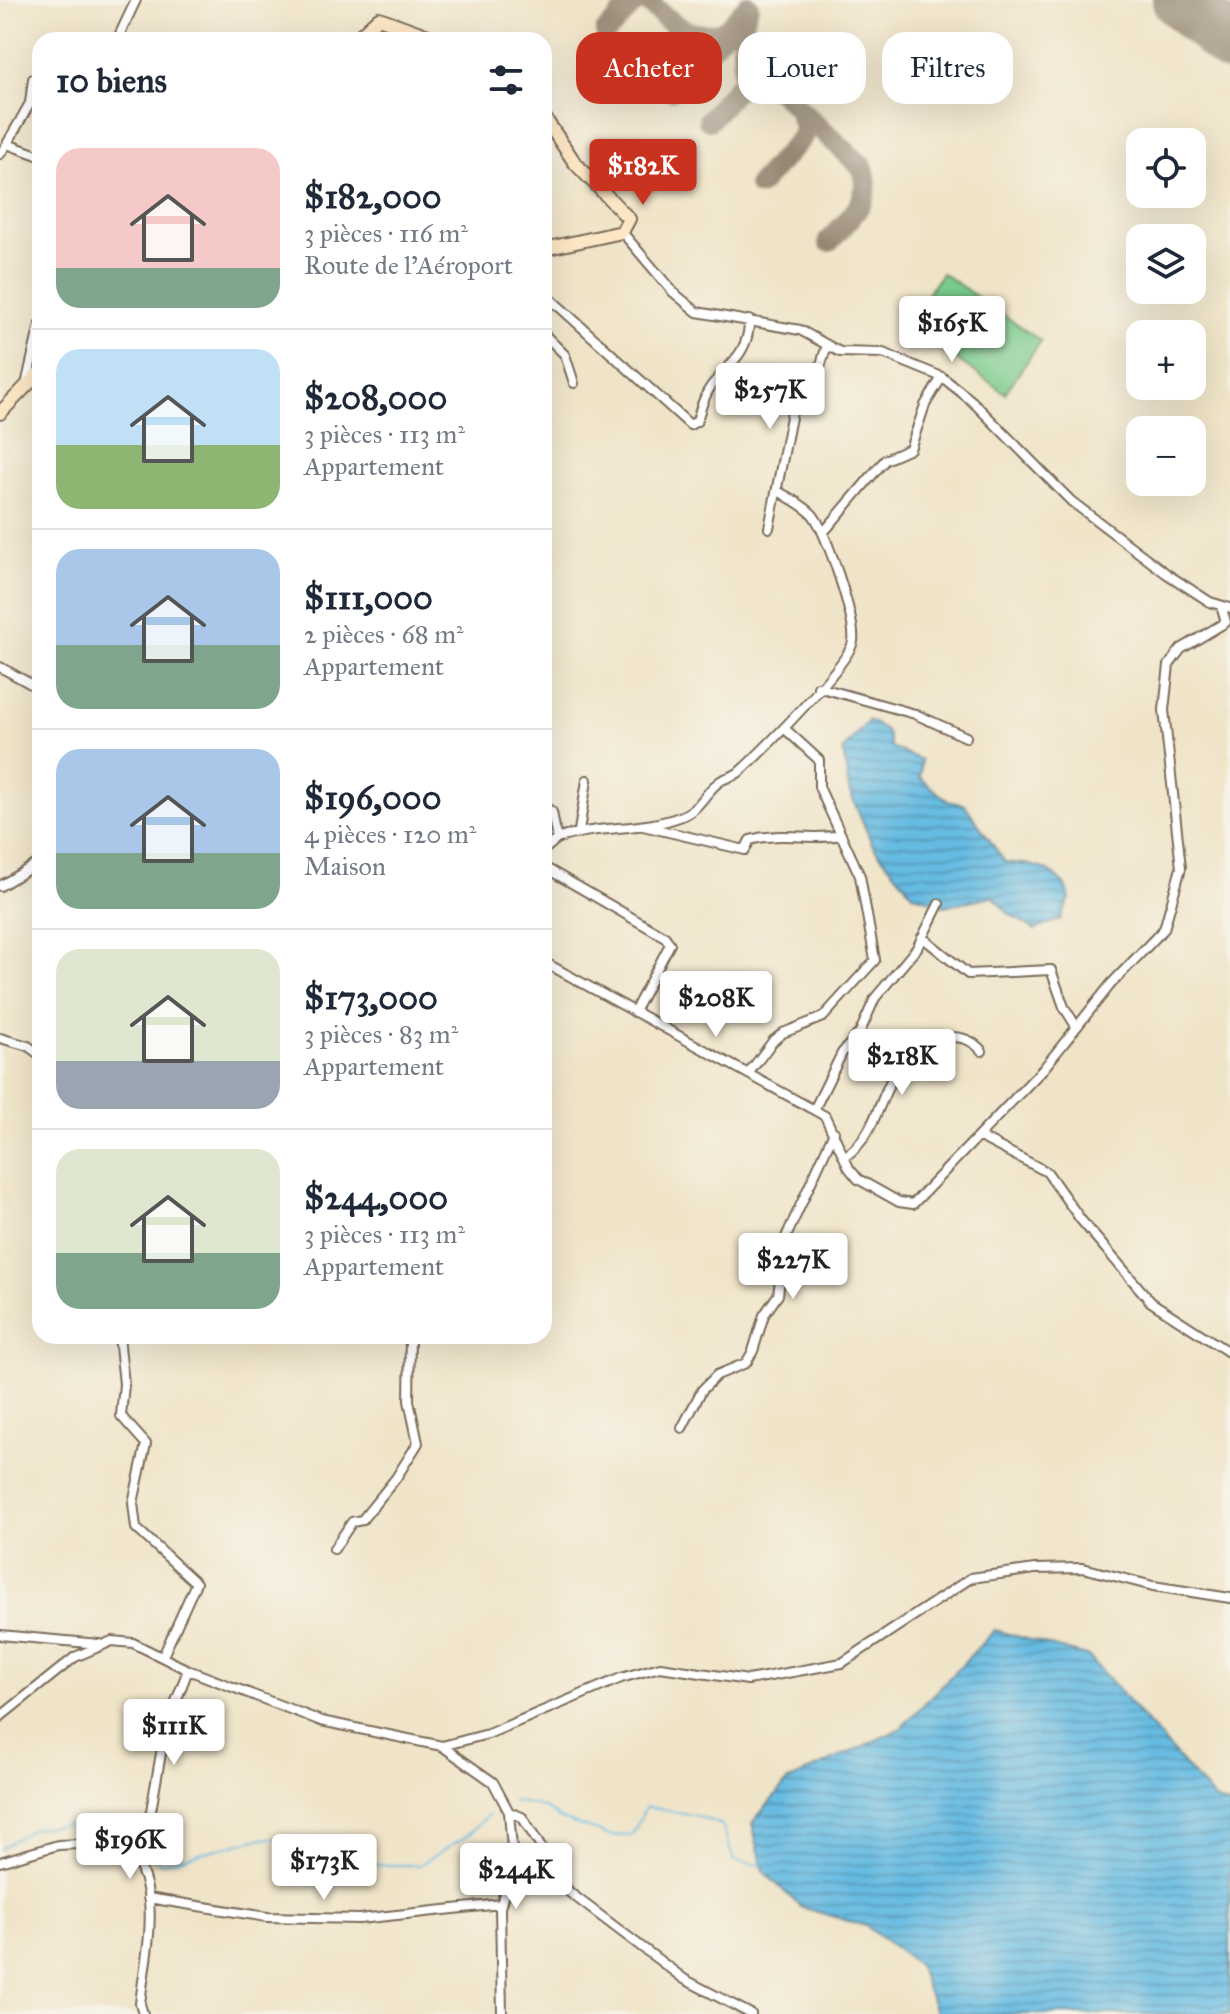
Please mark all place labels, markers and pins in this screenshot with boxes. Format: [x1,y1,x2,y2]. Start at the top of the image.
pin: $182K [587,139,699,207]
pin: $165K [896,296,1008,364]
pin: $257K [714,363,826,431]
pin: $208K [660,971,772,1039]
pin: $218K [846,1029,958,1097]
pin: $227K [737,1233,849,1301]
pin: $111K [118,1699,230,1767]
pin: $196K [74,1813,186,1881]
pin: $173K [268,1834,380,1902]
pin: $244K [460,1843,572,1911]

